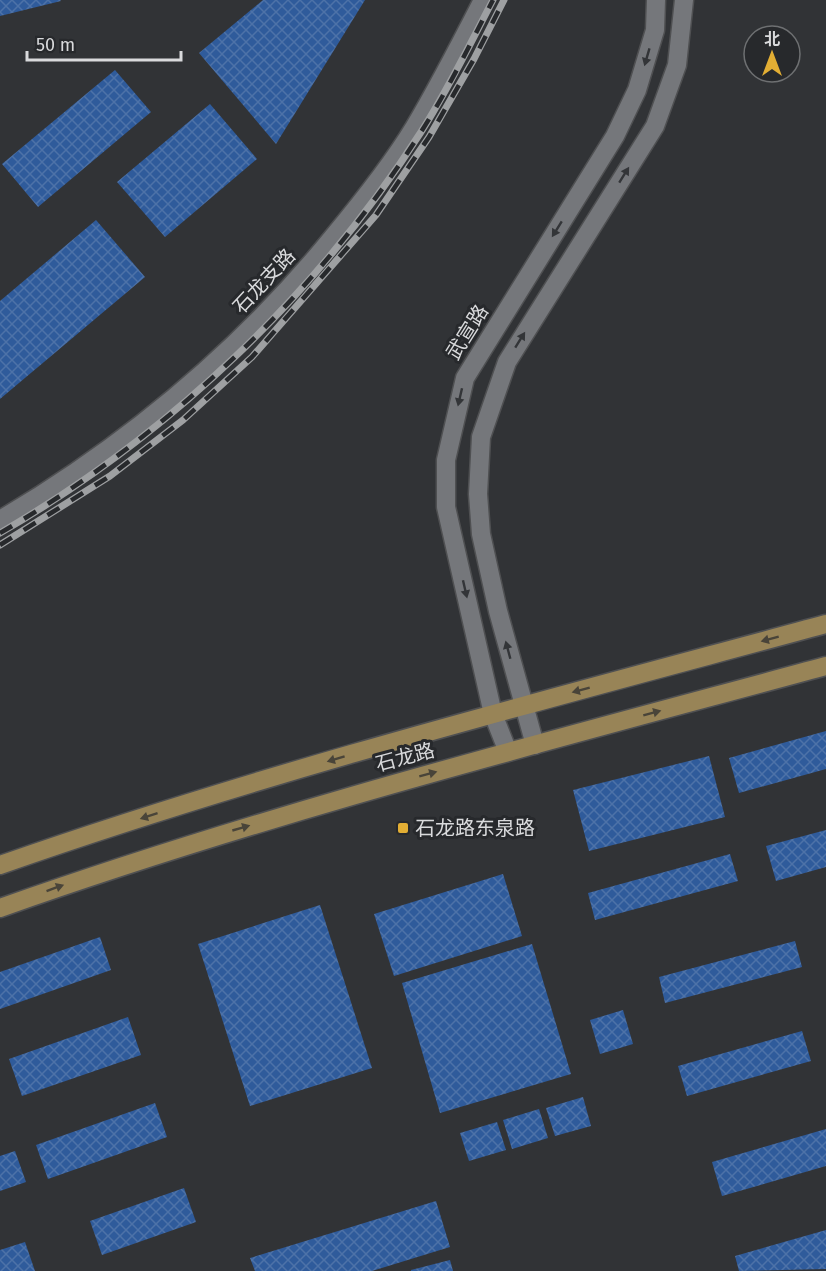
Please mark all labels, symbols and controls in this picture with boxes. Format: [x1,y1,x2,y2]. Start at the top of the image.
scale bar [27,24,182,62]
north arrow [742,24,802,84]
text: 北 [764,30,780,49]
text: 50 m [36,34,75,56]
one-way arrow [642,48,651,66]
one-way arrow [619,167,630,183]
one-way arrow [552,221,563,237]
street label: 石龙支路 [228,244,300,318]
street label: 武宣路 [441,300,493,364]
one-way arrow [515,332,526,348]
one-way arrow [455,388,465,407]
one-way arrow [461,579,471,598]
one-way arrow [760,635,779,645]
one-way arrow [503,640,512,658]
one-way arrow [572,686,590,696]
one-way arrow [643,708,661,717]
street label: 石龙路 [373,738,437,776]
one-way arrow [326,755,344,764]
one-way arrow [419,769,437,778]
one-way arrow [140,811,158,821]
place label: 石龙路东泉路 [415,816,535,840]
marker: 石龙路东泉路 [396,821,410,835]
one-way arrow [232,823,250,832]
one-way arrow [46,883,64,893]

